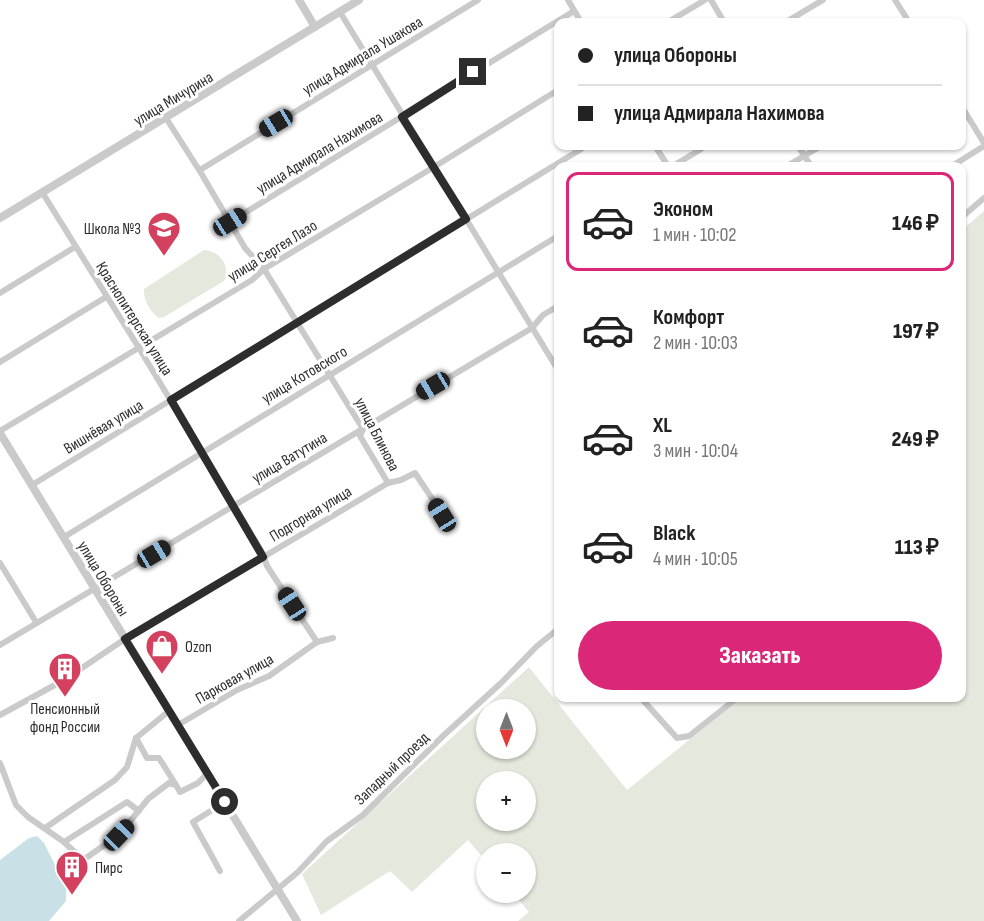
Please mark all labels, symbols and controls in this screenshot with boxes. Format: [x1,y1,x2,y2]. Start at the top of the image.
street label: улица Адмирала Ушакова [299,13,426,100]
text: улица Обороны [614,42,737,69]
route end [459,58,486,85]
street label: улица Мичурина [131,68,217,130]
text: улица Адмирала Нахимова [614,100,825,127]
car [256,106,296,140]
street label: улица Адмирала Нахимова [253,108,386,198]
icon: car [581,195,635,249]
text: Эконом [653,196,713,223]
car [210,205,250,239]
school or university icon: Школа №3 [146,210,182,257]
text: 146 ₽ [892,210,939,237]
street label: улица Сергея Лазо [225,216,321,286]
place label: Школа №3 [84,220,141,239]
text: 1 мин · 10:02 [653,223,737,247]
street label: Краснопитерская улица [91,259,176,379]
icon: car [581,303,635,357]
text: Комфорт [653,304,724,331]
text: 197 ₽ [893,318,939,345]
text: 2 мин · 10:03 [653,331,738,355]
street label: улица Котовского [259,342,351,408]
car [413,369,453,403]
street label: улица Блинова [350,395,403,475]
street label: Вишнёвая улица [61,396,147,458]
icon: car [581,411,635,465]
text: XL [653,412,672,439]
text: 249 ₽ [892,426,939,453]
street label: улица Ватутина [249,428,331,488]
text: 3 мин · 10:04 [653,439,738,463]
street label: Подгорная улица [266,482,355,546]
car [425,495,459,535]
icon: car [581,519,635,573]
text: Black [653,520,695,547]
text: 113 ₽ [895,534,939,561]
car [134,537,174,571]
street label: улица Обороны [73,538,133,620]
text: 4 мин · 10:05 [653,547,738,571]
car [275,584,309,624]
button: Заказать [578,621,942,690]
shop icon: Ozon [144,628,180,675]
place label: Ozon [185,638,212,657]
street label: Парковая улица [192,650,277,709]
building icon: Пенсионный фонд России [47,651,83,698]
north arrow [476,699,536,759]
map controls [476,699,536,903]
place label: Пенсионный фонд России [30,700,100,737]
street label: Западный проезд [351,729,433,809]
button: + [476,771,536,831]
route start [211,788,238,815]
car [100,816,138,854]
button: − [476,843,536,903]
building icon: Пирс [54,849,90,896]
place label: Пирс [95,859,123,878]

